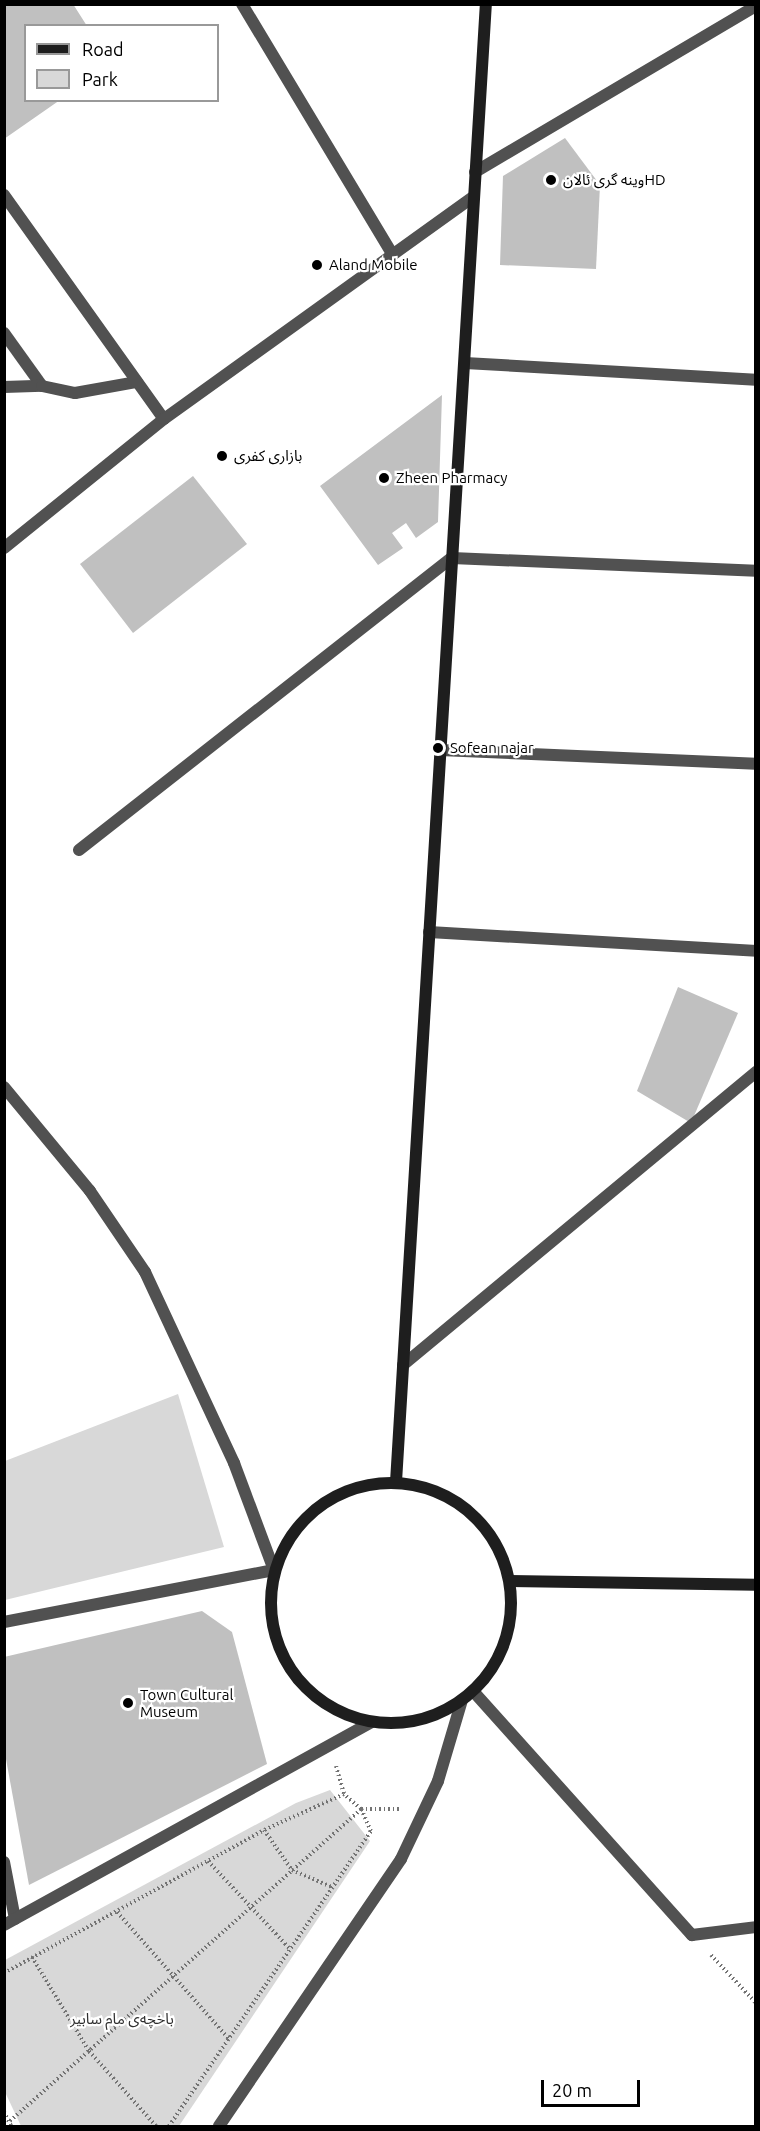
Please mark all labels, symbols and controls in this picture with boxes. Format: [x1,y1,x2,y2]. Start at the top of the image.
legend [24,24,219,102]
text: Road [82,39,124,59]
text: Park [82,69,118,89]
place label: وينه گری ئالانHD [563,171,665,189]
marker: وينه گری ئالانHD [544,173,558,187]
place label: Aland Mobile [329,256,418,274]
marker: Aland Mobile [310,258,324,272]
place label: بازاری کفری [234,447,302,465]
marker: بازاری کفری [215,449,229,463]
place label: Zheen Pharmacy [396,469,508,487]
marker: Zheen Pharmacy [377,471,391,485]
place label: Sofean najar [450,739,534,757]
marker: Sofean najar [431,741,445,755]
place label: Town Cultural Museum [140,1685,233,1720]
marker: Town Cultural Museum [121,1696,135,1710]
park label: باخچەی مام سابیر [70,2010,174,2028]
scale bar [544,2068,643,2106]
text: 20 m [552,2080,592,2100]

